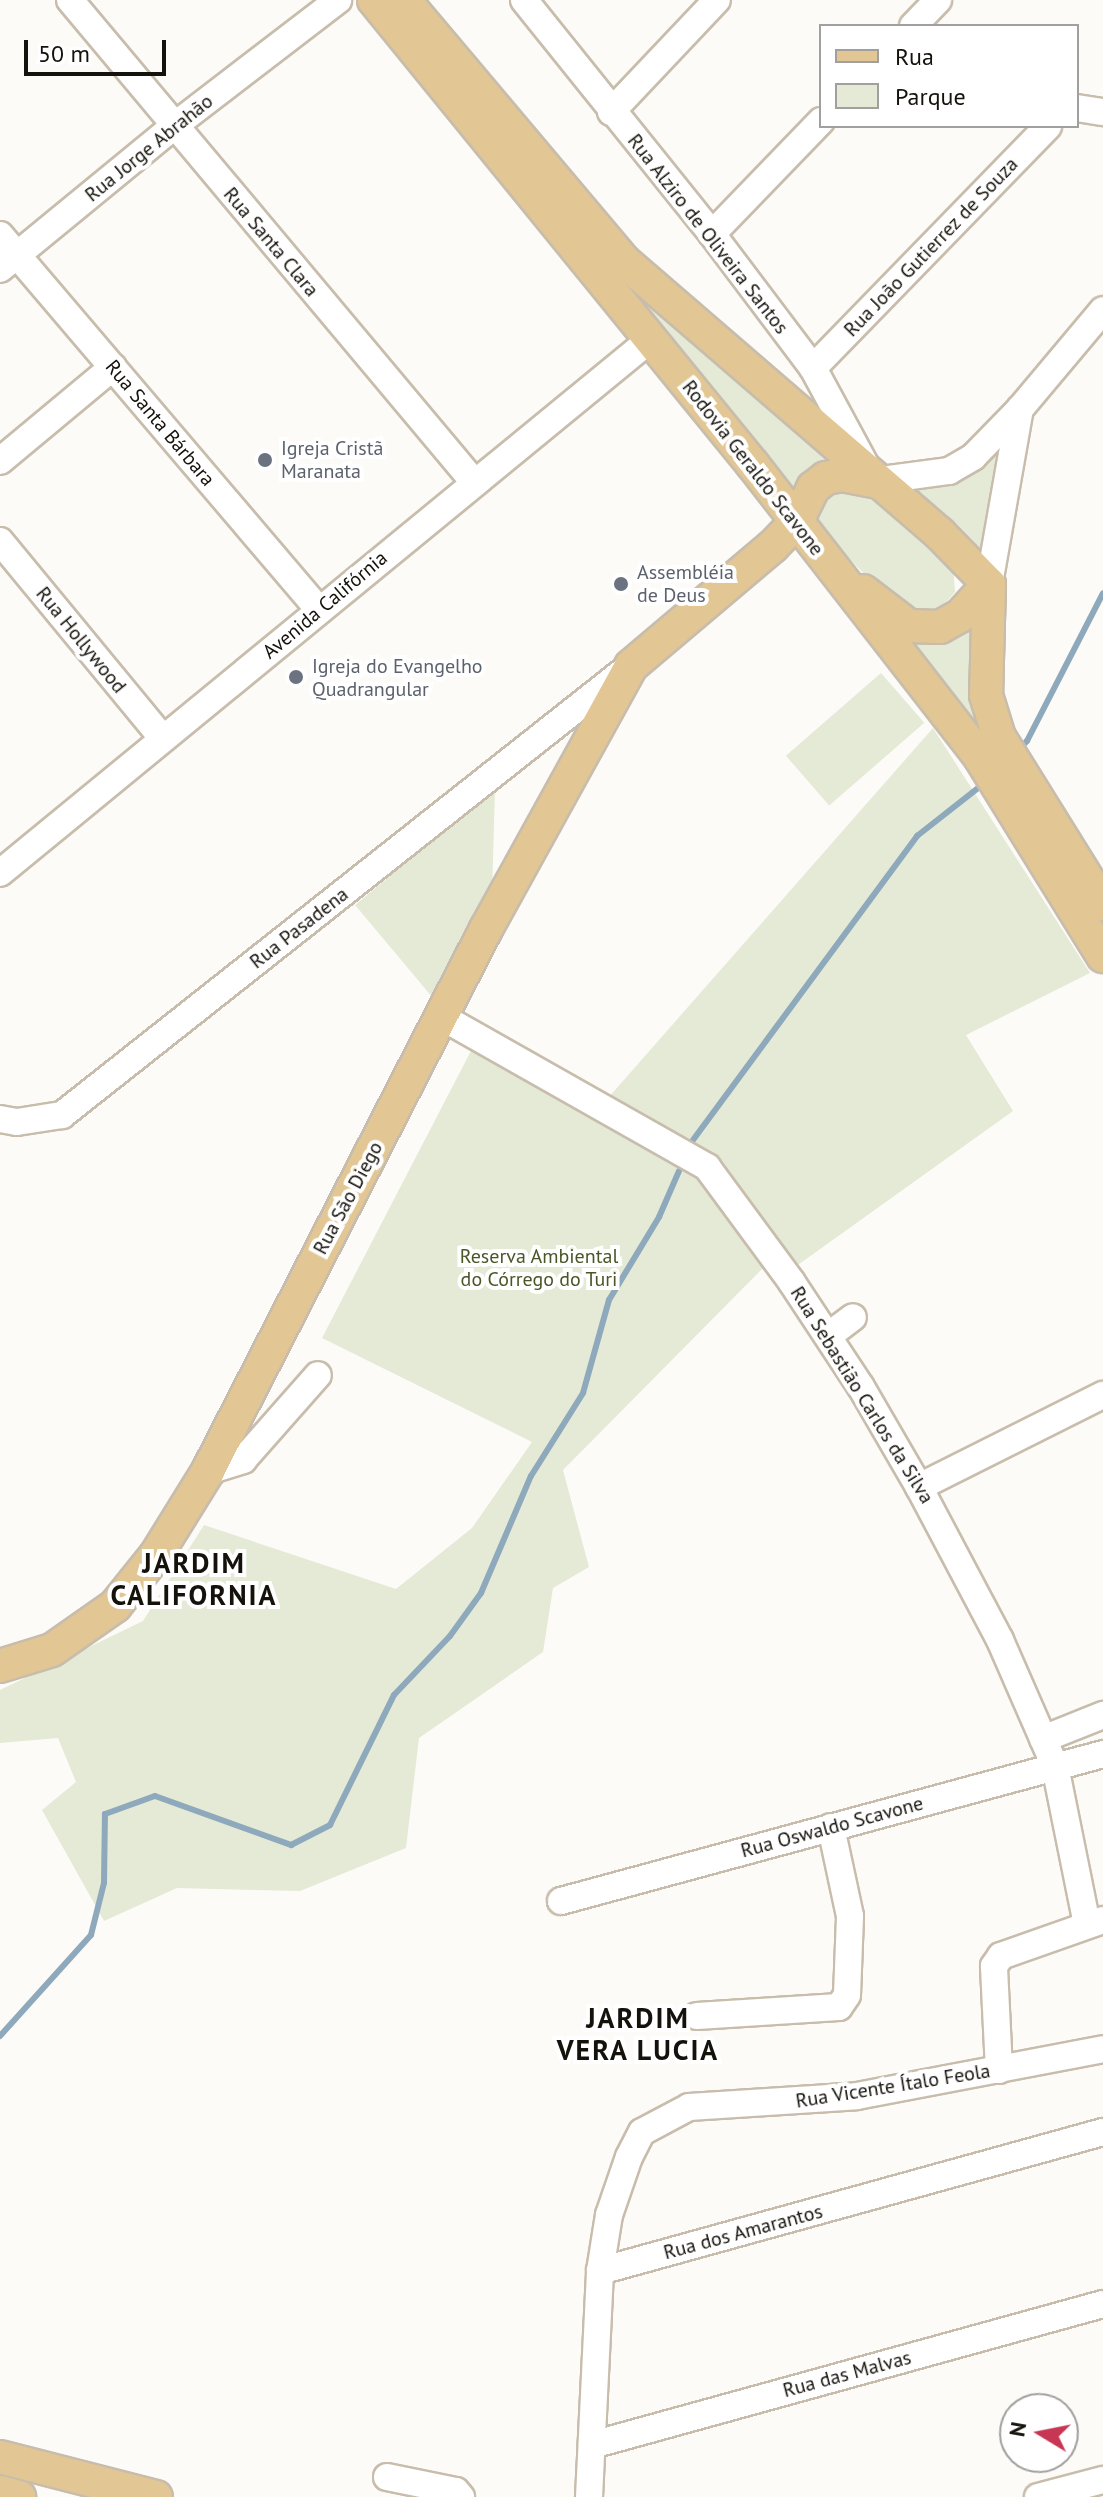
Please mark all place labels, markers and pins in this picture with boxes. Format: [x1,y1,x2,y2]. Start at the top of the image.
place label: Igreja Cristã Maranata [281,436,383,483]
marker: Igreja Cristã Maranata [256,451,274,469]
place label: Assembléia de Deus [637,560,734,607]
marker: Assembléia de Deus [612,575,630,593]
place label: Igreja do Evangelho Quadrangular [312,654,483,701]
marker: Igreja do Evangelho Quadrangular [287,668,305,686]

